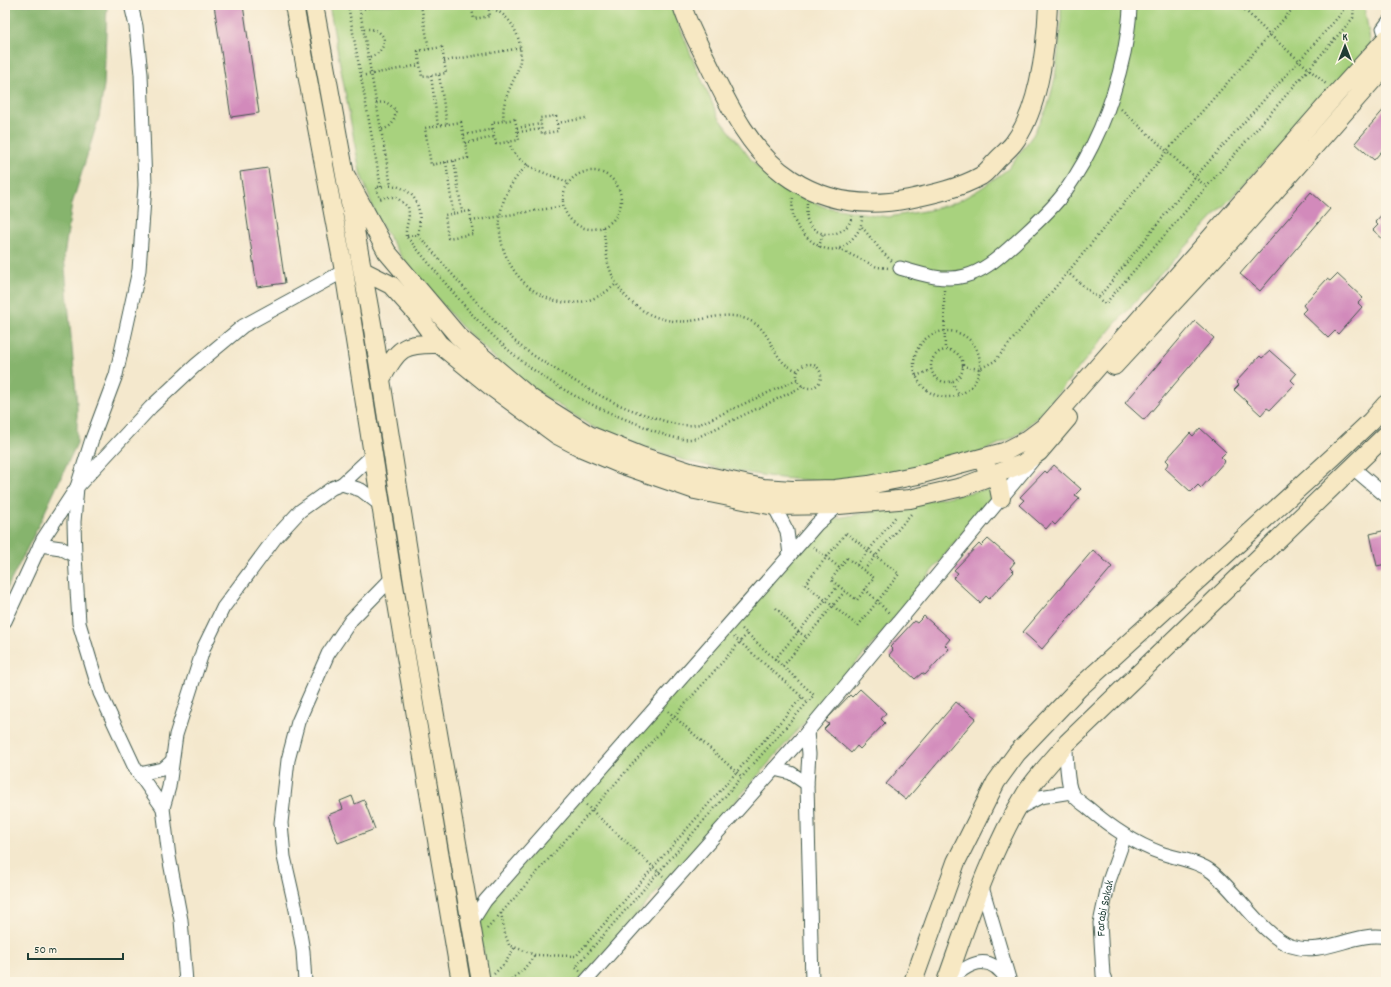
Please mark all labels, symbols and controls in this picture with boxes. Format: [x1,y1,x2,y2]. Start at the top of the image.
north arrow [1325,26,1365,66]
text: K [1342,30,1348,46]
street label: Farabi Sokak [1093,878,1119,937]
scale bar [28,935,123,961]
text: 50 m [34,942,57,959]

